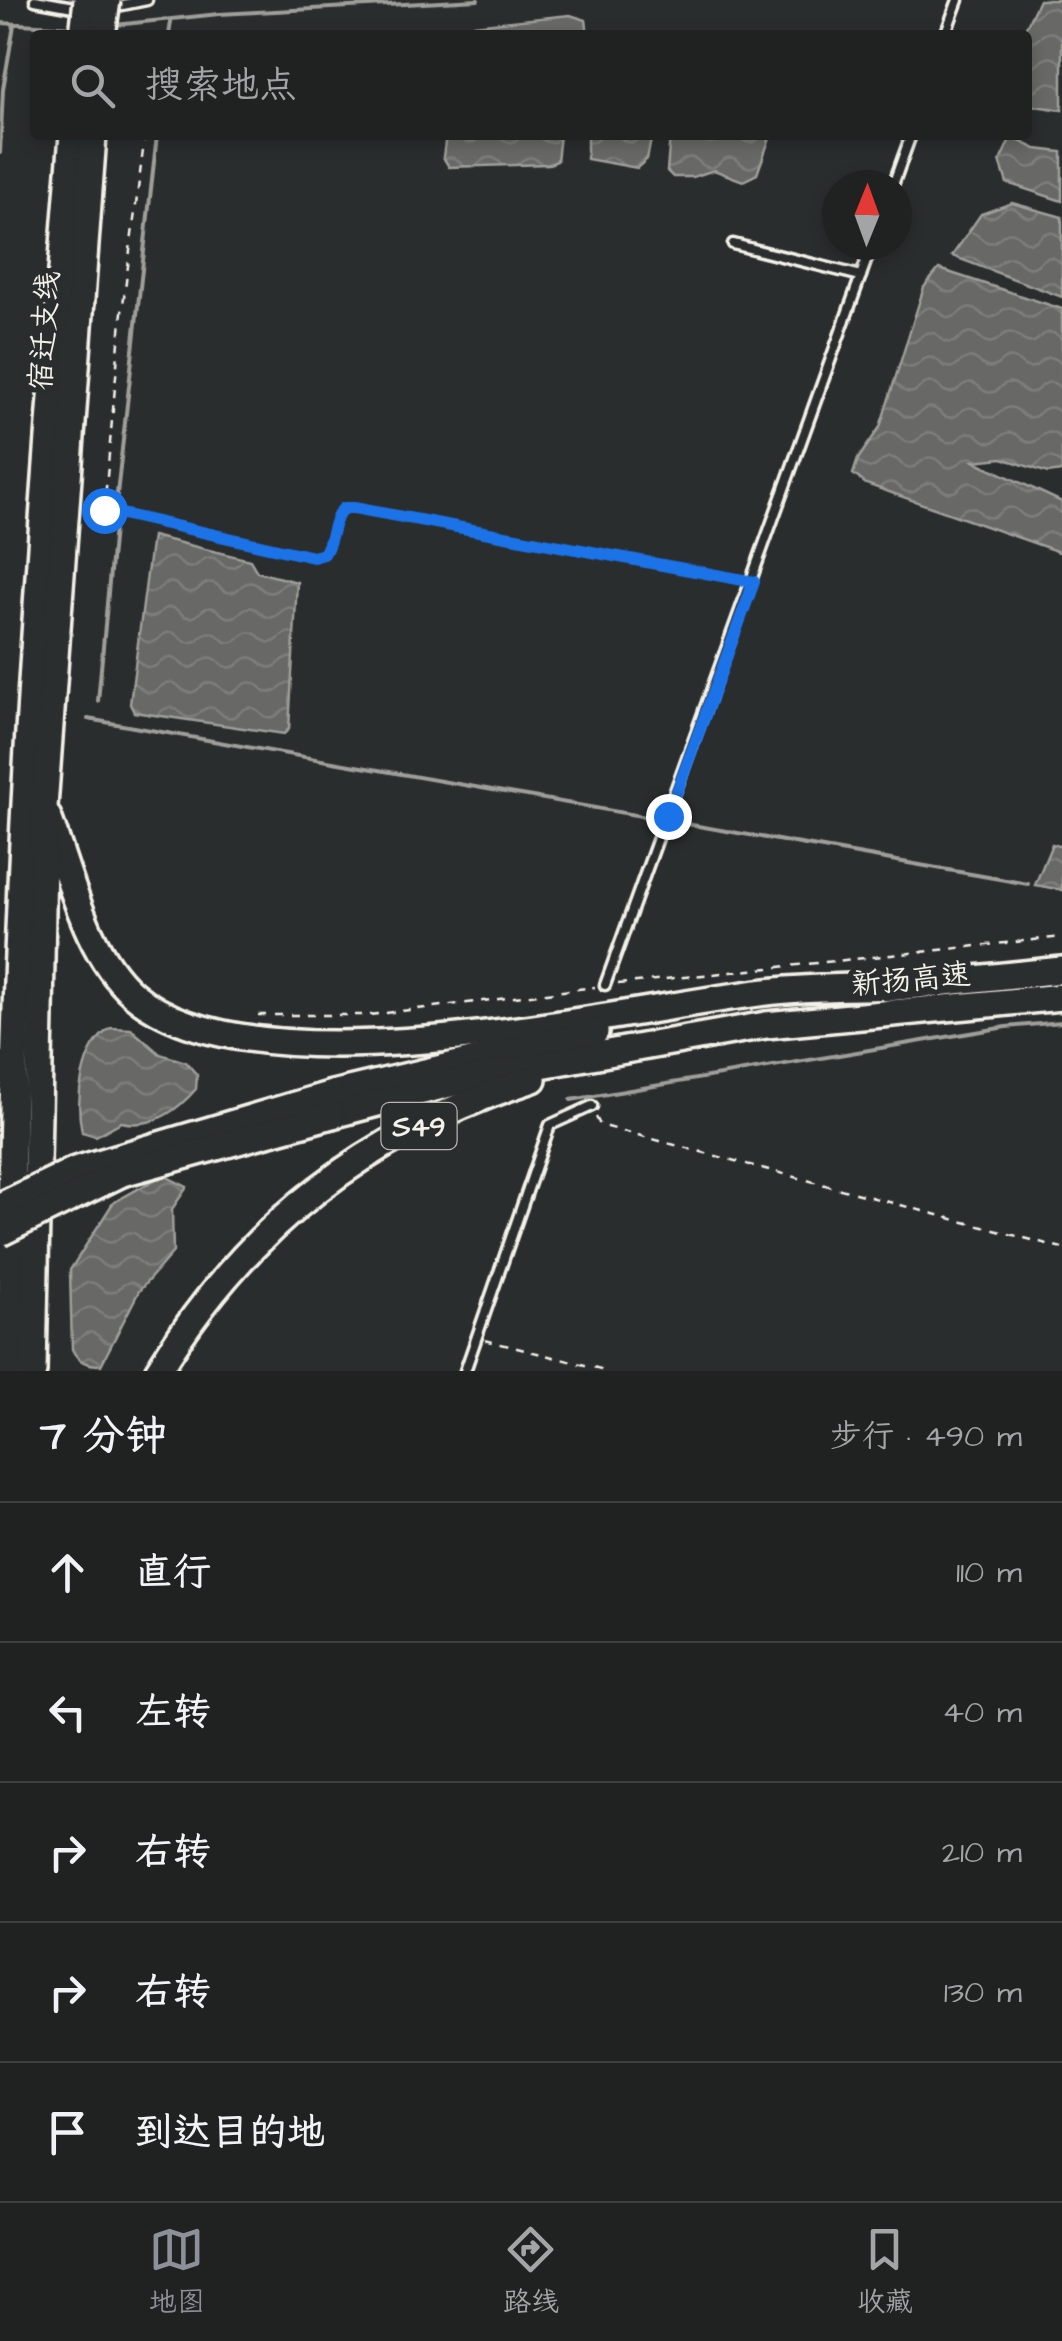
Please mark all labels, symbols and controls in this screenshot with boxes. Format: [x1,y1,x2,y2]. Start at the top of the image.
search box [30,30,1032,140]
icon: search [65,58,120,113]
text: 搜索地点 [145,60,297,112]
north arrow [822,170,912,260]
street label: 宿迁支线 [20,270,70,392]
route start [82,488,128,534]
route end [646,794,692,840]
street label: 新扬高速 [849,954,973,1006]
road number: S49 [382,1103,456,1149]
text: 7 分钟 [40,1408,167,1466]
text: 步行 · 490 m [830,1414,1022,1459]
icon: ahead [40,1545,95,1600]
text: 直行 [135,1547,211,1599]
text: 110 m [956,1550,1022,1595]
icon: left [40,1685,95,1740]
text: 左转 [135,1687,211,1739]
text: 40 m [942,1690,1022,1735]
icon: right [40,1825,95,1880]
text: 右转 [135,1827,211,1879]
text: 210 m [942,1830,1022,1875]
icon: right [40,1965,95,2020]
text: 右转 [135,1967,211,2019]
text: 130 m [944,1970,1022,2015]
icon: arrive [40,2105,95,2160]
text: 到达目的地 [135,2107,325,2159]
tab: 地图 [149,2222,205,2322]
tab: 路线 [503,2222,559,2322]
tab: 收藏 [857,2222,913,2322]

